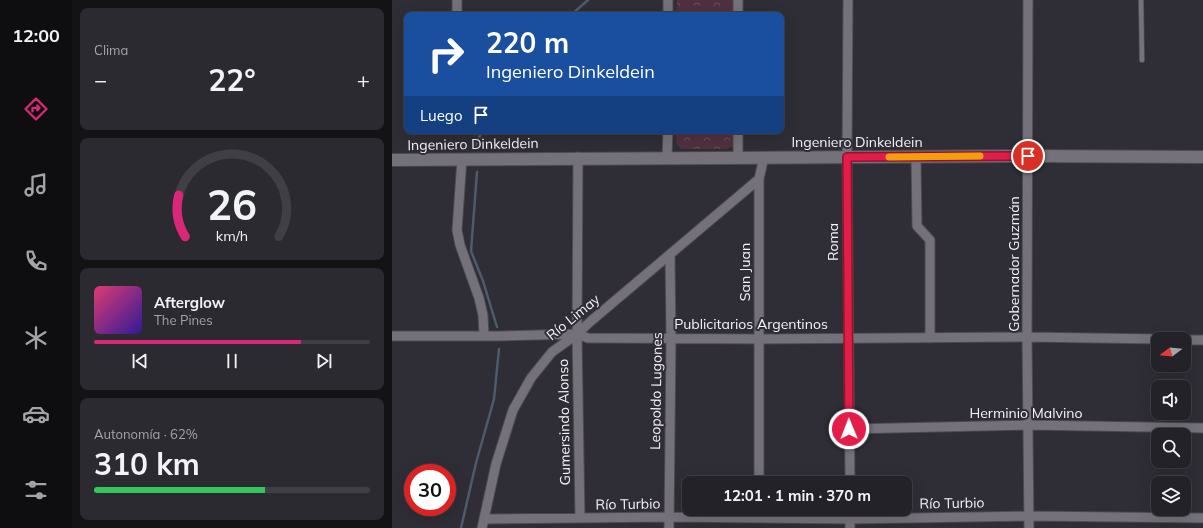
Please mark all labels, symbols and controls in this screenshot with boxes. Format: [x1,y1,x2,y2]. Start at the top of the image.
text: 12:00 [12,24,60,47]
text: 220 m [486,25,569,60]
icon: right [420,28,472,80]
text: Clima [94,42,128,58]
text: Ingeniero Dinkeldein [486,60,655,83]
text: 22° [208,61,256,99]
text: − [94,66,107,94]
text: + [357,66,370,94]
icon: directions [22,95,50,123]
icon: arrive [470,104,492,126]
text: Luego [420,106,462,125]
street label: Ingeniero Dinkeldein [791,133,923,151]
street label: Ingeniero Dinkeldein [407,134,539,154]
pin [1011,139,1045,173]
icon: arrive [1017,145,1039,167]
icon: music [22,171,50,199]
text: 26 [207,178,257,230]
street label: Gobernador Guzmán [1005,196,1023,332]
street label: Roma [824,223,842,261]
text: km/h [216,227,248,245]
street label: San Juan [736,243,754,301]
icon: phone [22,247,50,275]
street label: Río Limay [543,290,604,344]
text: Afterglow [154,293,225,312]
text: The Pines [154,312,213,328]
street label: Publicitarios Argentinos [674,315,828,333]
icon: climate [22,324,50,352]
street label: Leopoldo Lugones [646,332,666,450]
north arrow [1151,332,1191,372]
map controls [1151,332,1191,516]
icon: previous [129,350,151,372]
icon: pause [221,350,243,372]
icon: next [313,350,335,372]
street label: Gumersindo Alonso [554,359,574,485]
button: sound [1151,380,1191,420]
icon: car [22,400,50,428]
street label: Herminio Malvino [970,404,1082,422]
position arrow [828,408,870,450]
text: Autonomía · 62% [94,426,198,442]
button: search [1151,428,1191,468]
text: 310 km [94,445,200,483]
speed limit sign: 30 [404,464,456,516]
icon: filters [22,476,50,504]
button: layers [1151,476,1191,516]
text: 12:01 · 1 min · 370 m [723,486,871,505]
street label: Río Turbio [919,493,985,513]
street label: Río Turbio [595,494,661,514]

